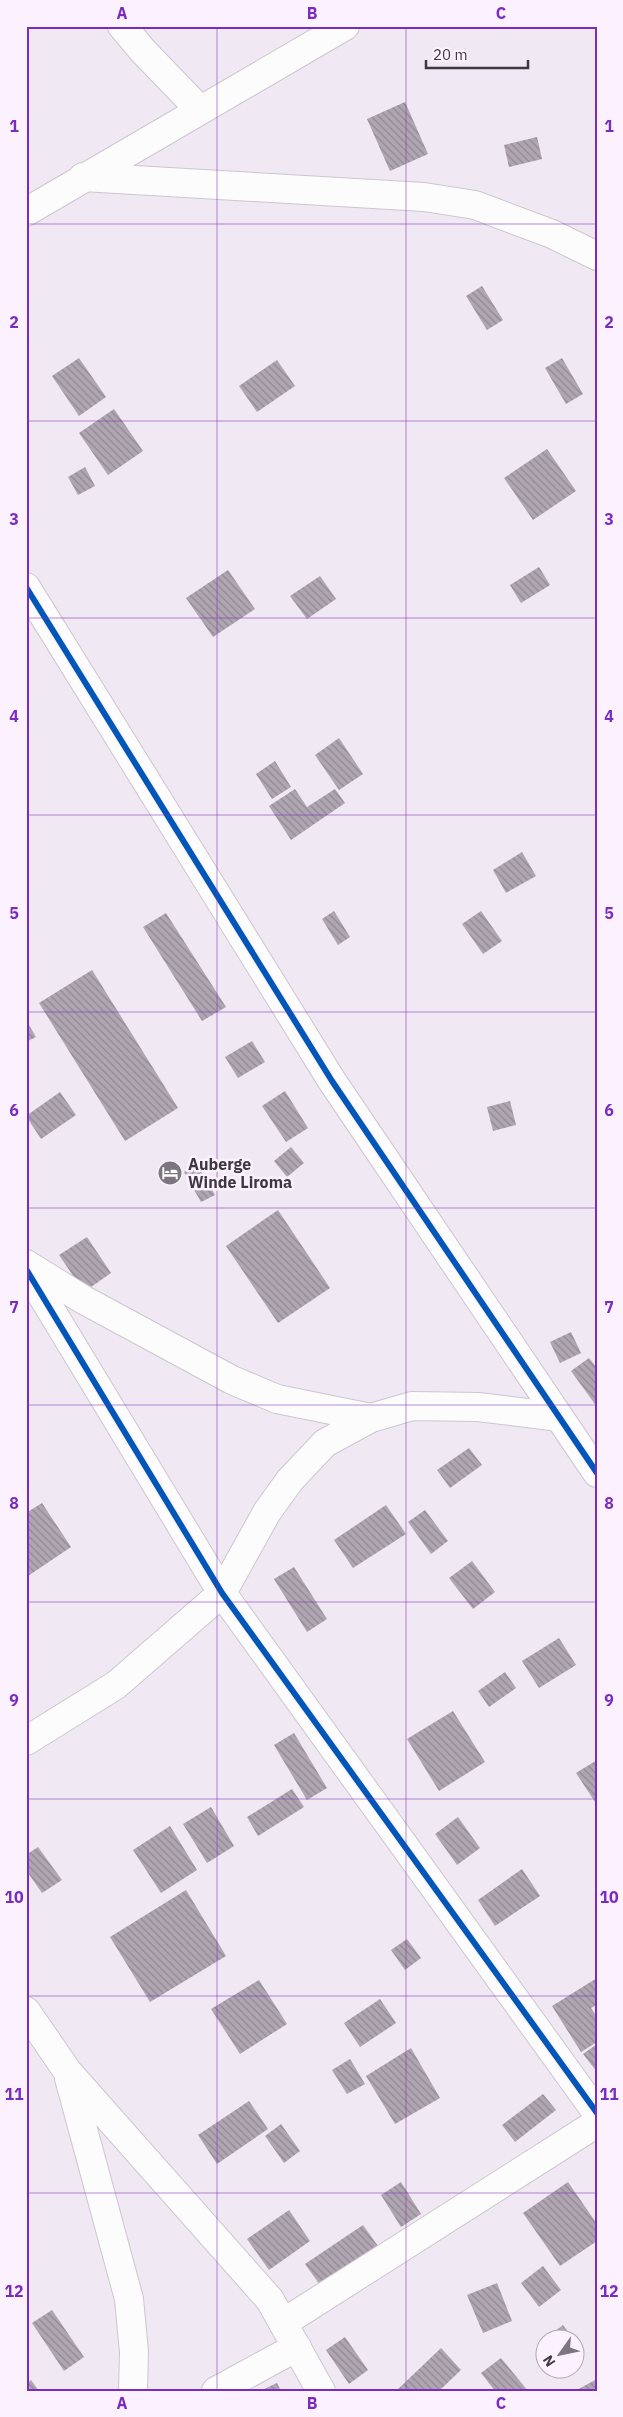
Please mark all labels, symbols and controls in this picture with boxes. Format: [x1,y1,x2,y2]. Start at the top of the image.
text: A [117,3,128,23]
text: B [307,3,318,23]
text: C [496,3,506,23]
scale bar [426,38,528,70]
text: 20 m [433,45,468,64]
text: 1 [9,116,19,136]
text: 1 [604,116,614,136]
text: 2 [9,312,19,332]
text: 2 [604,312,614,332]
text: 3 [9,509,19,529]
text: 3 [604,509,614,529]
text: 4 [9,706,19,726]
text: 4 [604,706,614,726]
text: 5 [9,903,19,923]
text: 5 [604,903,614,923]
text: 6 [9,1100,19,1120]
text: 6 [604,1100,614,1120]
place label: Auberge Winde Liroma [188,1154,292,1192]
hotel icon: Auberge Winde Liroma [157,1160,183,1186]
text: 7 [9,1297,19,1317]
text: 7 [604,1297,614,1317]
text: 8 [9,1493,19,1513]
text: 8 [604,1493,614,1513]
text: 9 [9,1690,19,1710]
text: 9 [604,1690,614,1710]
text: 10 [4,1887,24,1907]
text: 10 [599,1887,619,1907]
text: 11 [4,2084,24,2104]
text: 11 [599,2084,619,2104]
text: 12 [4,2281,24,2301]
text: 12 [599,2281,619,2301]
north arrow [536,2330,586,2380]
text: N [539,2352,559,2370]
text: A [117,2393,128,2413]
text: B [307,2393,318,2413]
text: C [496,2393,506,2413]

